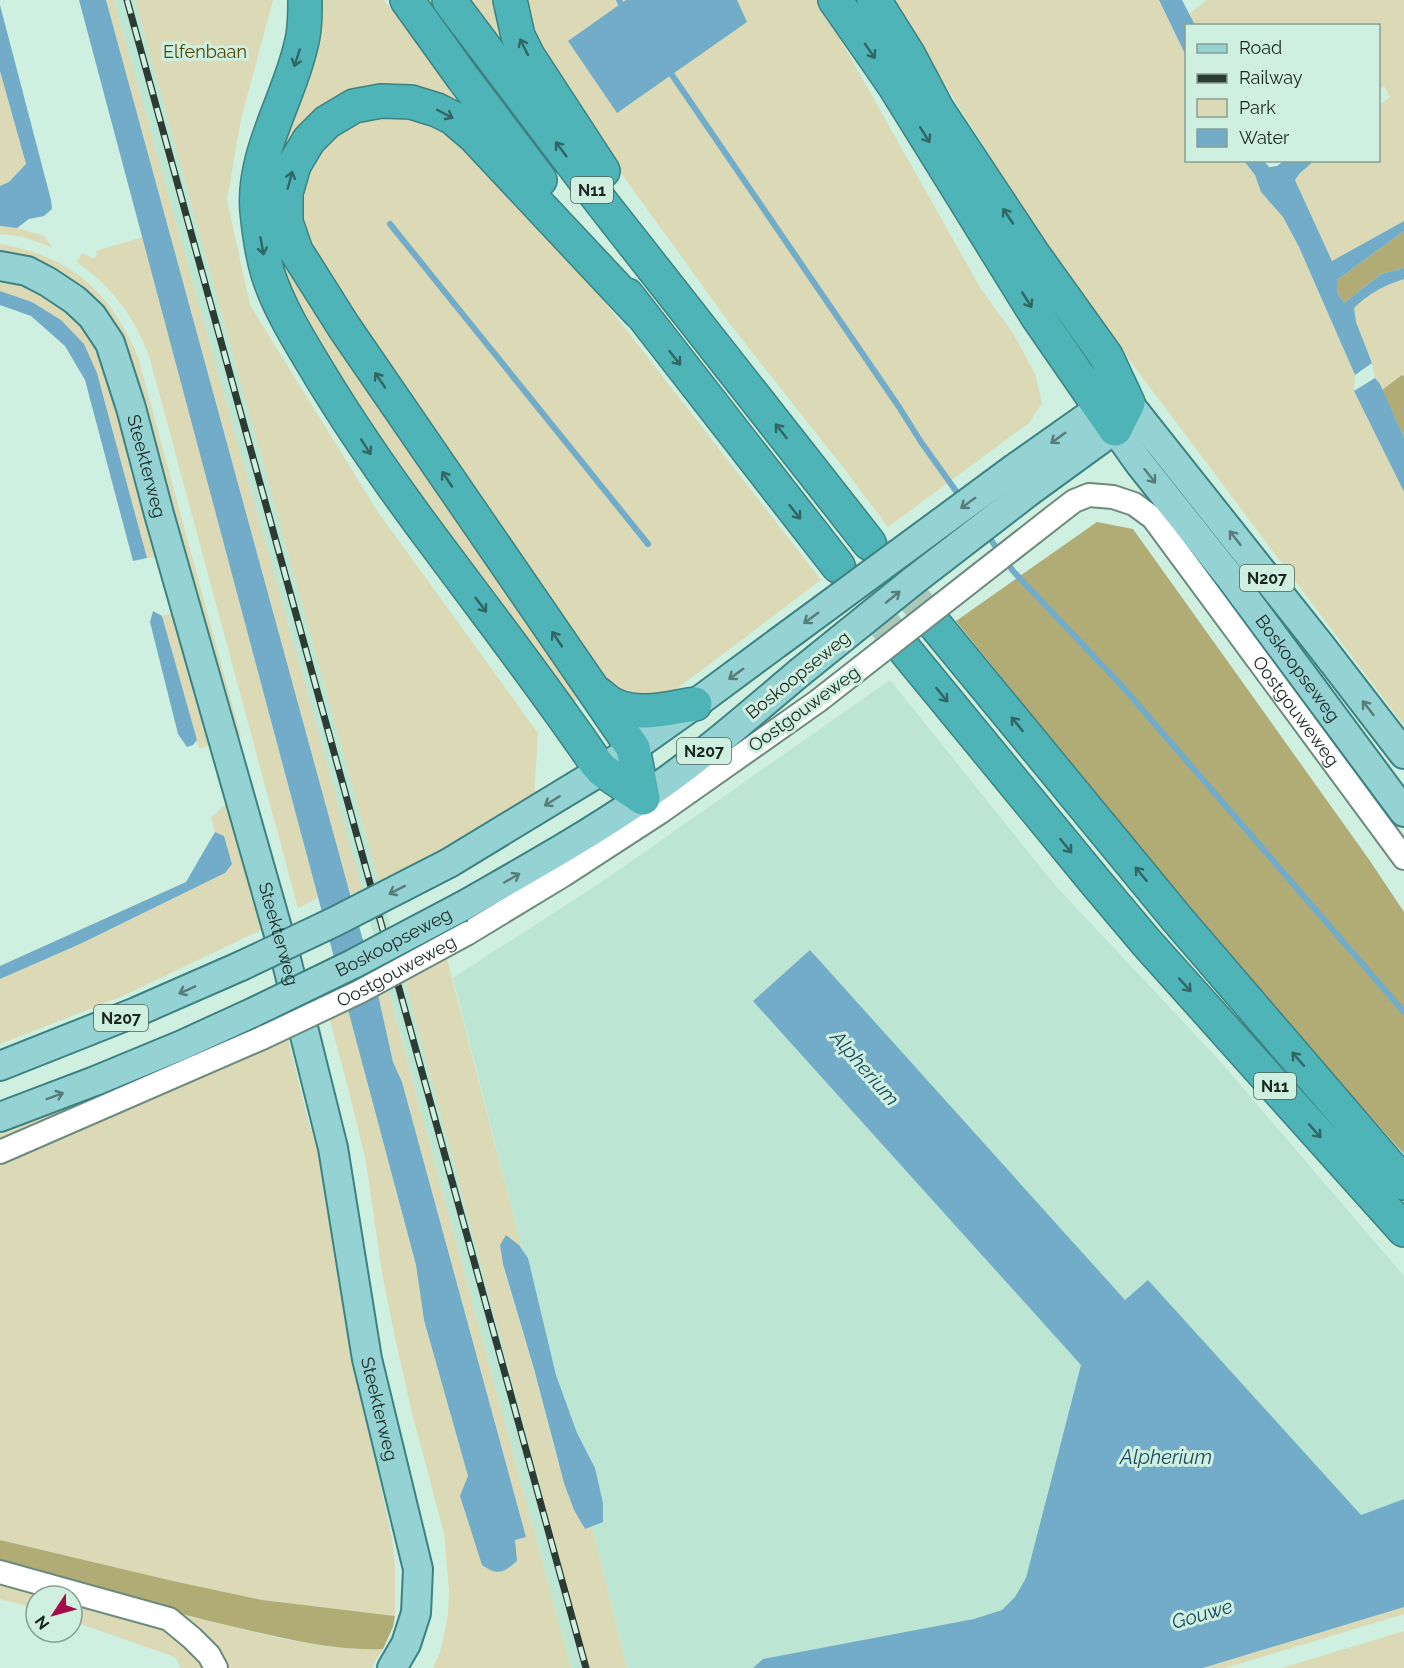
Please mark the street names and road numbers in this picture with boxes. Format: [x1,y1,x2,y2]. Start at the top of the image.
road number: N11 [571,177,613,203]
street label: Steekterweg [123,412,171,520]
road number: N207 [1240,565,1294,591]
street label: Boskoopseweg [1251,610,1345,726]
street label: Boskoopseweg [741,626,854,723]
street label: Oostgouweweg [1248,652,1344,770]
street label: Oostgouweweg [744,661,863,756]
road number: N207 [677,738,731,764]
street label: Steekterweg [255,880,303,988]
street label: Boskoopseweg [332,903,455,981]
street label: Oostgouweweg [333,931,459,1011]
road number: N207 [94,1005,148,1031]
road number: N11 [1254,1073,1296,1099]
street label: Steekterweg [357,1355,402,1463]

